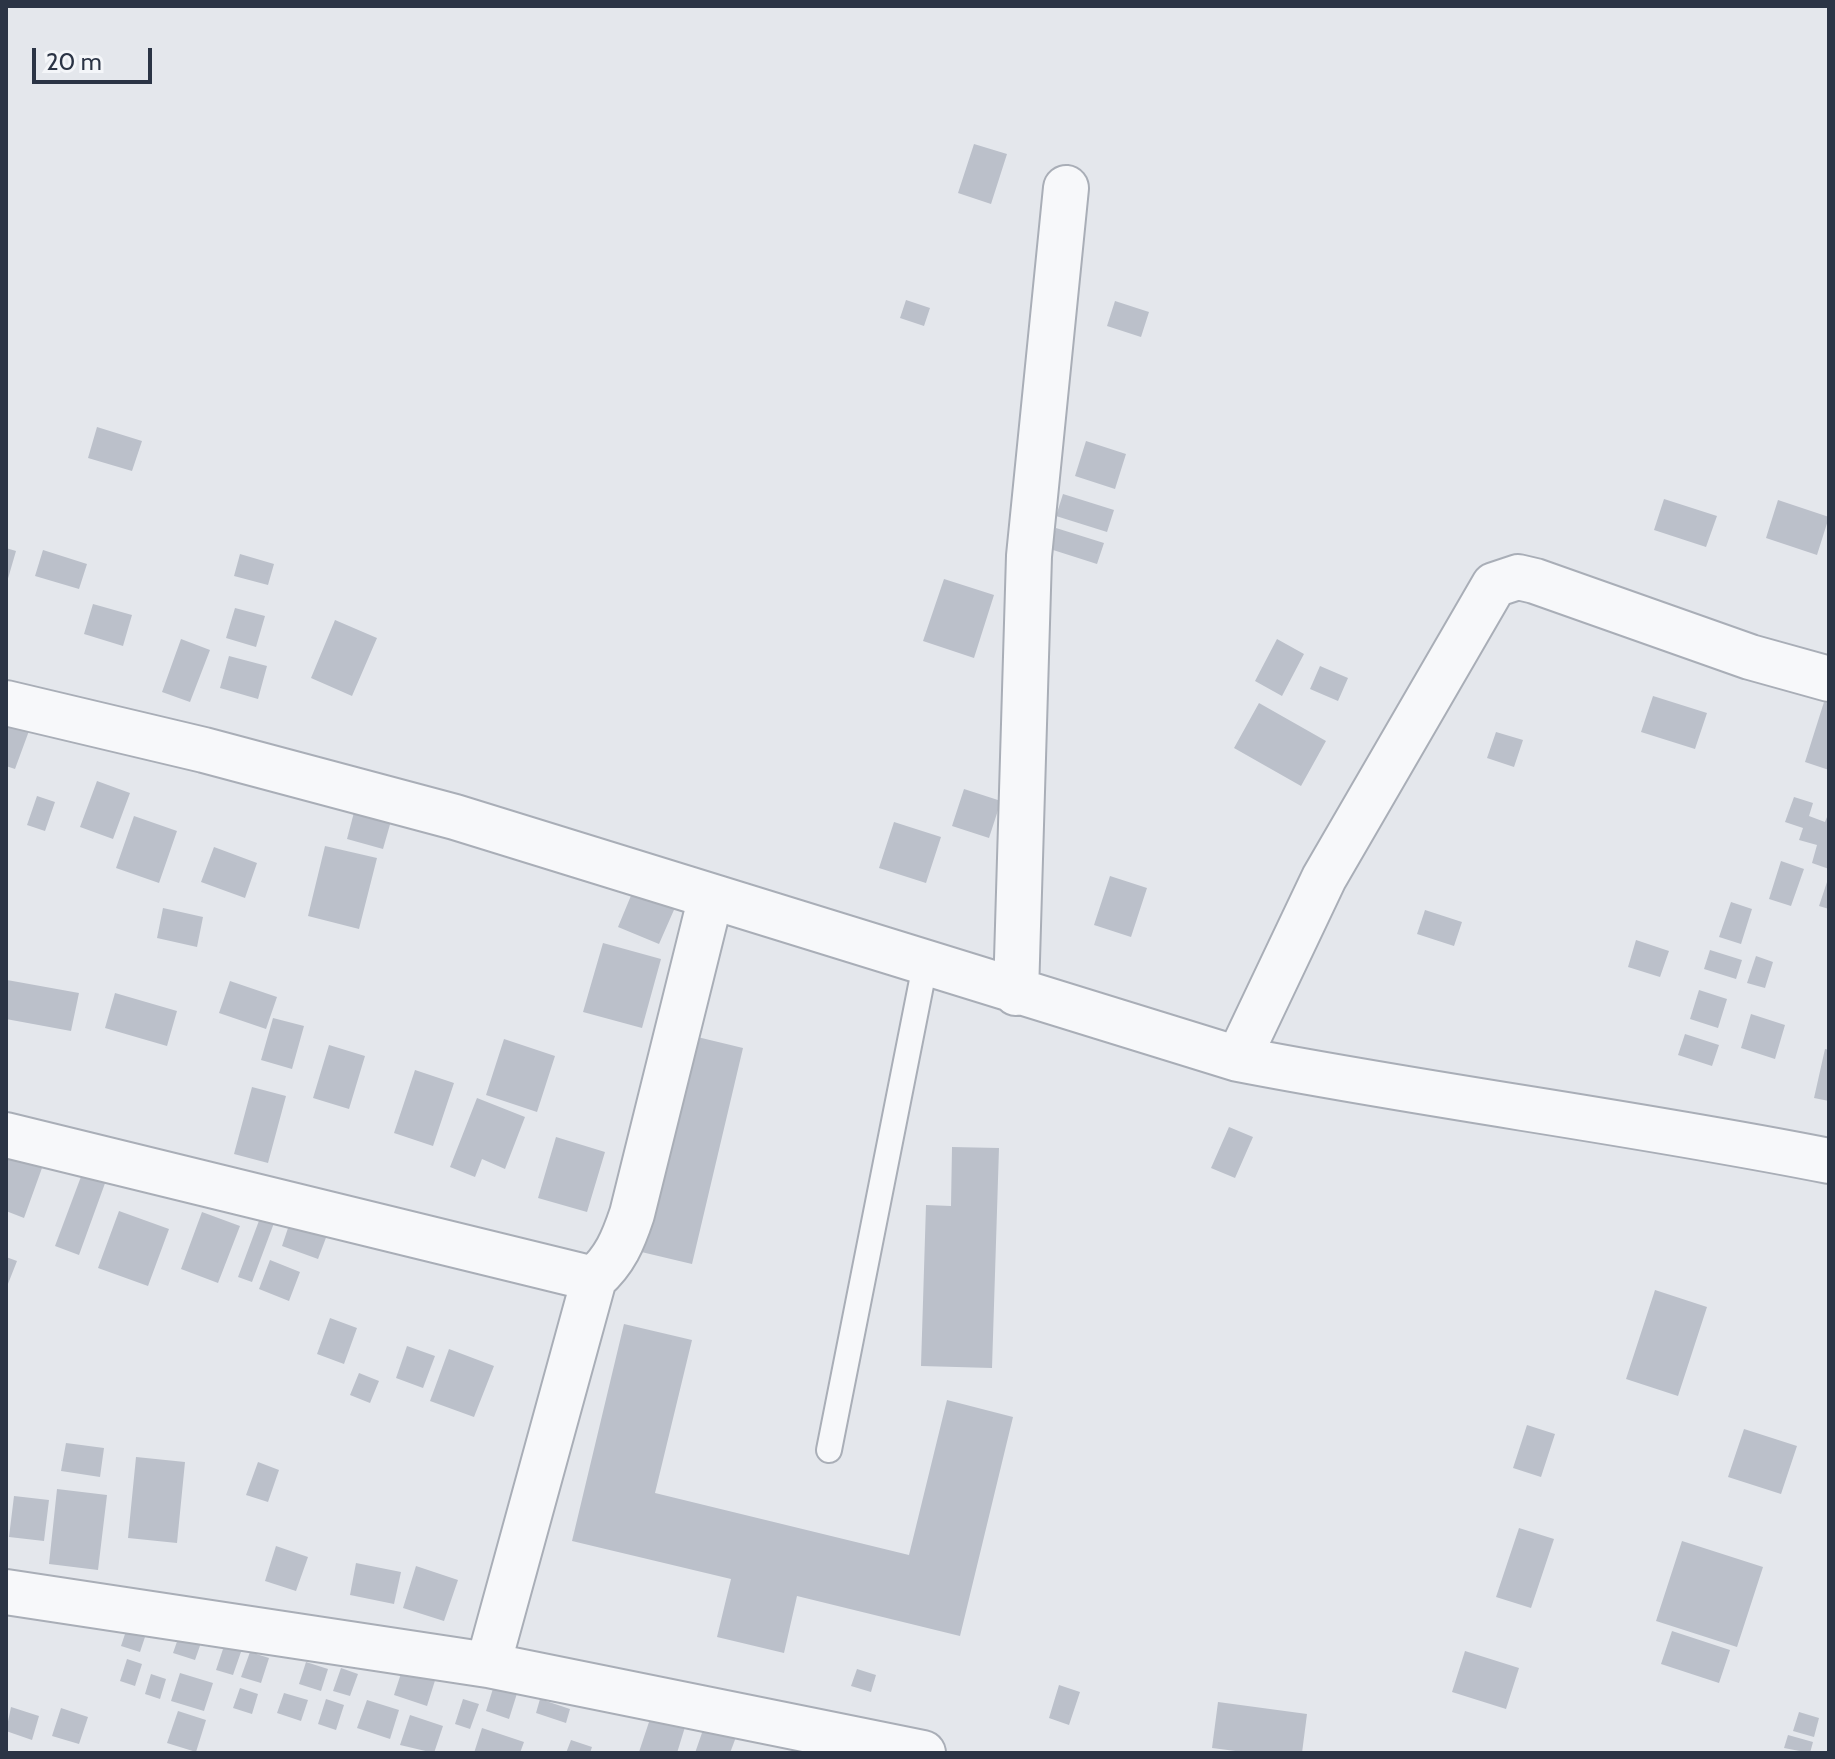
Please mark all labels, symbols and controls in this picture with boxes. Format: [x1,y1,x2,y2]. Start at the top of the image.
scale bar [36,32,156,82]
text: 20 m [46,47,102,76]

